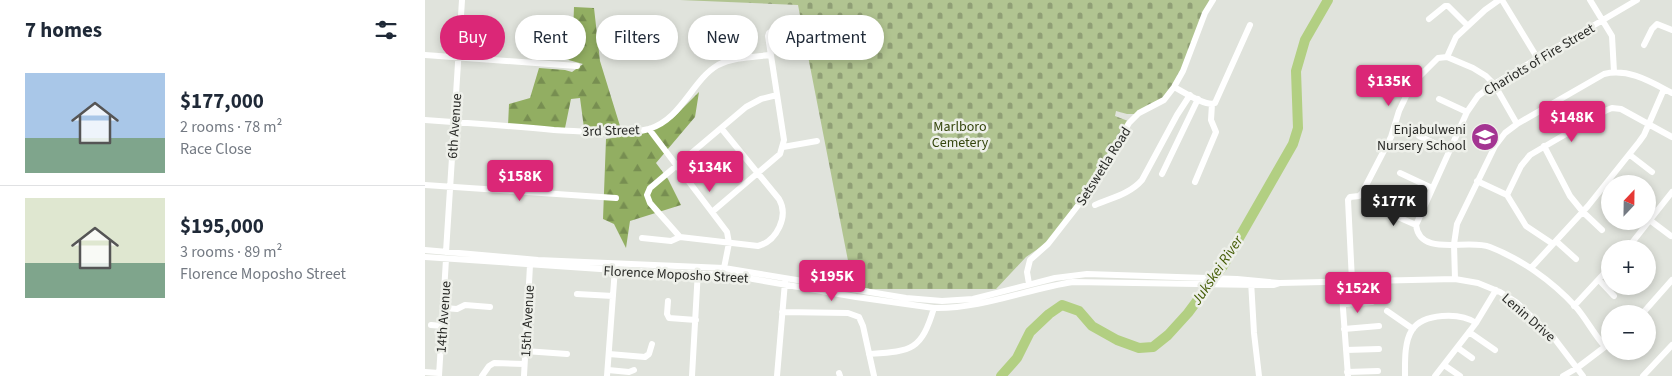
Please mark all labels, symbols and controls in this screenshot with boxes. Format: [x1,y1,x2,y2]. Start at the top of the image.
text: 7 homes [25,15,102,45]
chip: Buy [440,15,505,60]
chip: Rent [515,15,586,60]
chip: Filters [596,15,678,60]
chip: New [688,15,758,60]
chip: Apartment [768,15,884,60]
icon: filters [372,16,400,44]
street label: Chariots of Fire Street [1480,19,1599,101]
pin: $135K [1354,64,1424,107]
text: $135K [1367,70,1411,92]
text: $177,000 [180,86,264,116]
icon: home [65,93,125,153]
street label: 6th Avenue [443,93,467,159]
pin: $148K [1537,100,1607,143]
text: $148K [1550,106,1594,128]
text: 2 rooms · 78 m² [180,116,282,138]
park label: Marlboro Cemetery [932,117,989,153]
street label: 3rd Street [582,120,640,142]
place label: Enjabulweni Nursery School [1377,120,1466,156]
school or university icon: Enjabulweni Nursery School [1470,122,1500,152]
street label: Setswetla Road [1072,123,1136,210]
text: Race Close [180,138,252,160]
pin: $134K [675,150,745,193]
text: $134K [688,156,732,178]
pin: $158K [485,160,555,202]
text: $158K [498,165,542,187]
north arrow [1601,175,1656,230]
map controls [1601,175,1656,360]
pin: $177K [1359,184,1429,227]
text: $177K [1372,190,1416,212]
text: $195,000 [180,211,264,241]
icon: home [65,218,125,278]
water label: Jukskei River [1186,231,1249,310]
button: + [1601,240,1656,295]
text: 3 rooms · 89 m² [180,241,282,263]
pin: $195K [797,260,867,302]
street label: Florence Moposho Street [603,261,749,289]
text: Florence Moposho Street [180,263,346,285]
text: $195K [810,265,854,287]
pin: $152K [1323,272,1393,314]
text: $152K [1336,277,1380,299]
street label: 14th Avenue [432,280,456,354]
street label: 15th Avenue [516,284,540,358]
street label: Lenin Drive [1497,289,1560,347]
button: − [1601,305,1656,360]

